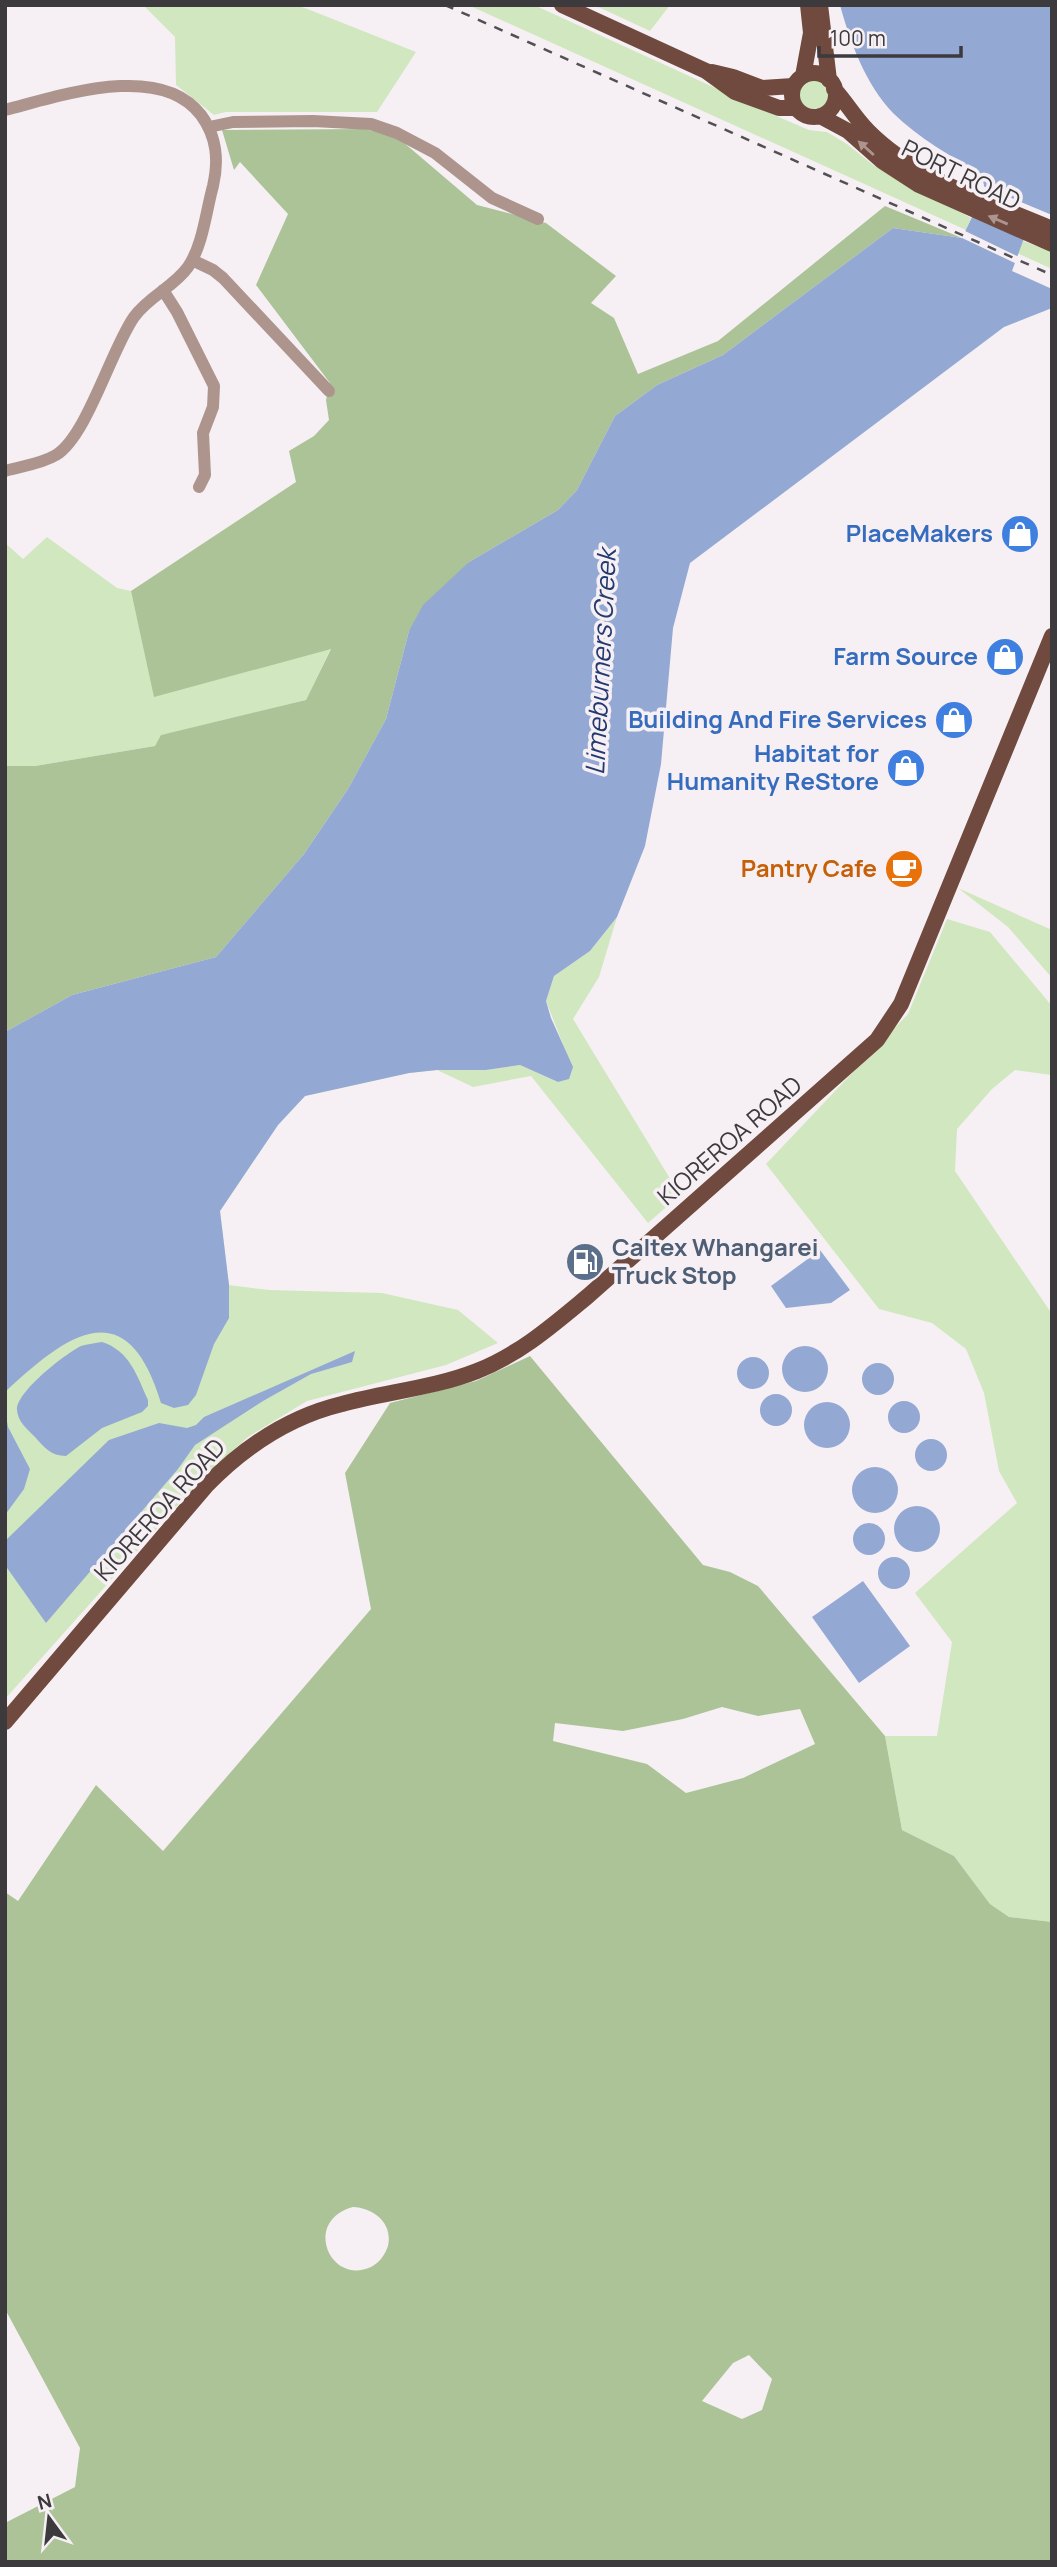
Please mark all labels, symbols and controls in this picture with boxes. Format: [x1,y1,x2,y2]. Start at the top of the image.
scale bar [819,14,961,58]
text: 100 m [830,24,886,52]
street label: PORT ROAD [897,131,1027,217]
one-way arrow [857,140,875,156]
one-way arrow [988,214,1008,226]
shop icon: PlaceMakers [999,513,1041,555]
place label: PlaceMakers [846,516,993,549]
water label: Limeburners Creek [576,544,624,776]
shop icon: Farm Source [984,636,1026,678]
place label: Farm Source [833,639,978,672]
shop icon: Building And Fire Services [933,699,975,741]
place label: Building And Fire Services [628,702,927,735]
place label: Habitat for Humanity ReStore [667,736,879,797]
shop icon: Habitat for Humanity ReStore [885,747,927,789]
cafe icon: Pantry Cafe [883,848,925,890]
place label: Pantry Cafe [741,851,877,884]
street label: KIOREROA ROAD [650,1068,808,1212]
place label: Caltex Whangarei Truck Stop [612,1230,818,1291]
fuel station icon: Caltex Whangarei Truck Stop [564,1241,606,1283]
street label: KIOREROA ROAD [86,1431,232,1587]
north arrow [14,2483,84,2553]
text: N [35,2487,55,2516]

